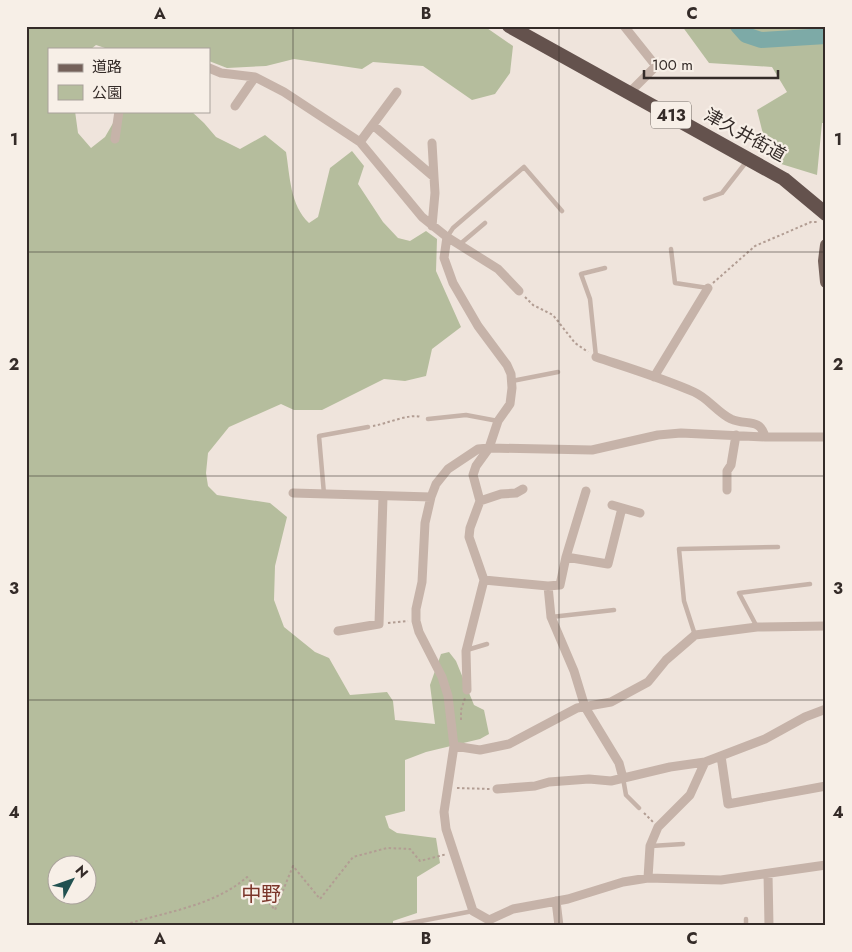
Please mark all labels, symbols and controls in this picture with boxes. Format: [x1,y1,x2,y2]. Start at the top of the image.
text: A [153,2,166,25]
text: B [421,2,431,25]
text: C [686,2,698,25]
legend [48,48,210,112]
scale bar [644,48,778,80]
text: 100 m [652,54,693,76]
text: 道路 [92,56,122,78]
text: 公園 [92,82,122,104]
road number: 413 [651,102,691,128]
street label: 津久井街道 [699,102,791,168]
text: 1 [10,128,18,151]
text: 1 [834,128,842,151]
text: 2 [9,353,19,376]
text: 2 [833,353,843,376]
text: 3 [9,577,19,600]
text: 3 [833,577,843,600]
text: 4 [8,801,20,824]
text: 4 [832,801,844,824]
north arrow [48,854,98,904]
text: N [71,861,93,882]
district label: 中野 [241,880,281,909]
text: A [153,927,166,950]
text: B [421,927,431,950]
text: C [686,927,698,950]

